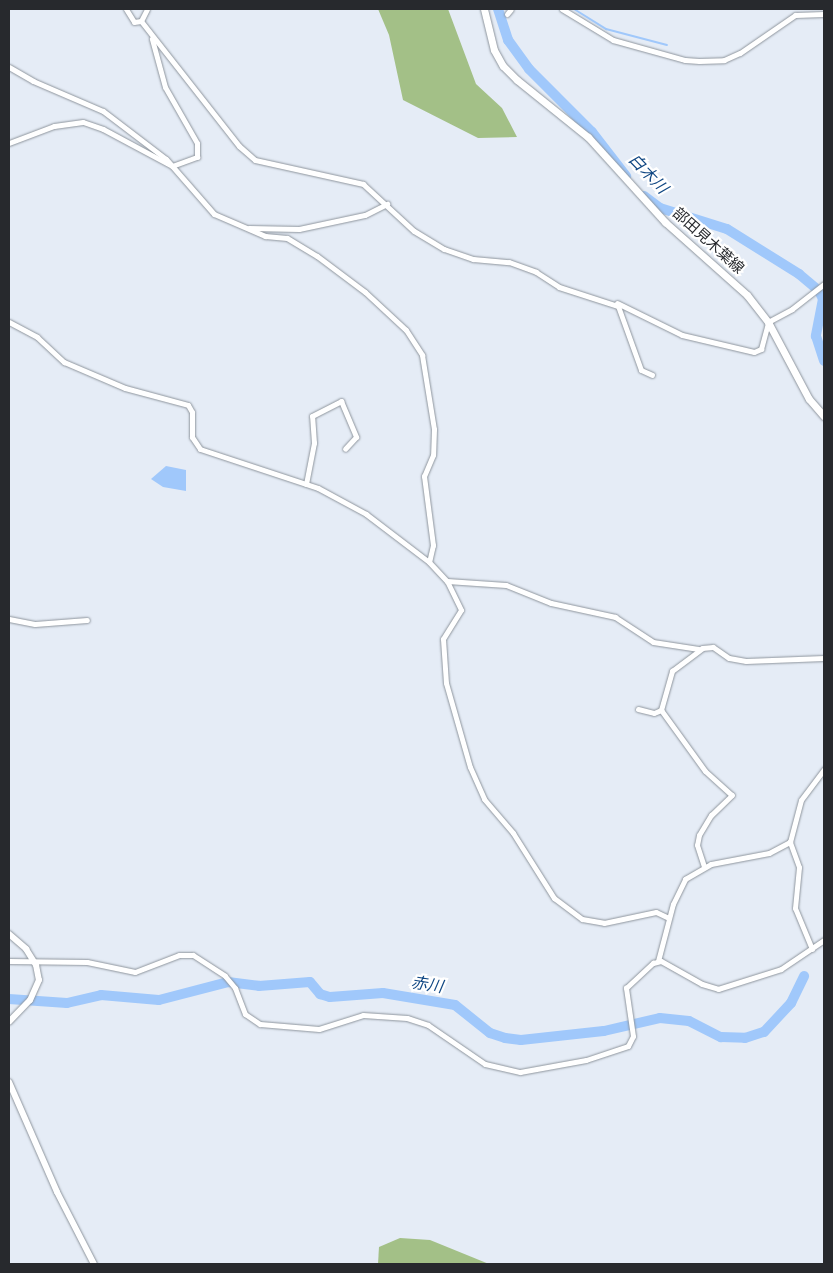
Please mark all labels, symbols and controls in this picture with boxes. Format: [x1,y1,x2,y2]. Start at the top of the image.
water label: 白木川 [624,150,672,198]
street label: 部田見木葉線 [669,204,747,278]
water label: 赤川 [410,973,444,997]

